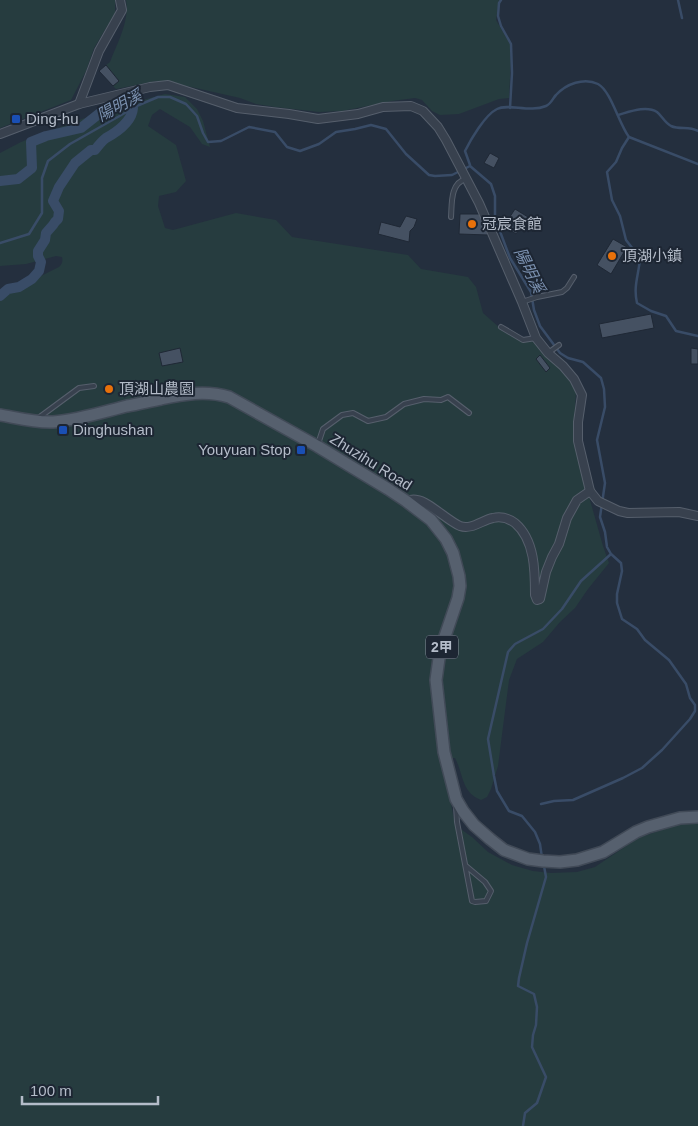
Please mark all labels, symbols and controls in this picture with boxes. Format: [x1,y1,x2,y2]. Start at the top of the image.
water label: 陽明溪 [94,86,146,124]
place label: Ding-hu [26,110,79,127]
marker: Ding-hu [10,113,22,125]
place label: 冠宸食館 [482,215,542,232]
marker: 冠宸食館 [466,218,478,230]
water label: 陽明溪 [511,245,549,297]
place label: 頂湖小鎮 [622,247,682,264]
marker: 頂湖小鎮 [606,250,618,262]
place label: 頂湖山農園 [119,380,194,397]
marker: 頂湖山農園 [103,383,115,395]
place label: Dinghushan [73,421,153,438]
marker: Dinghushan [57,424,69,436]
street label: Zhuzihu Road [327,430,415,494]
place label: Youyuan Stop [198,441,291,458]
marker: Youyuan Stop [295,444,307,456]
road number: 2甲 [426,636,458,659]
scale bar [22,1074,159,1106]
text: 100 m [30,1082,72,1099]

